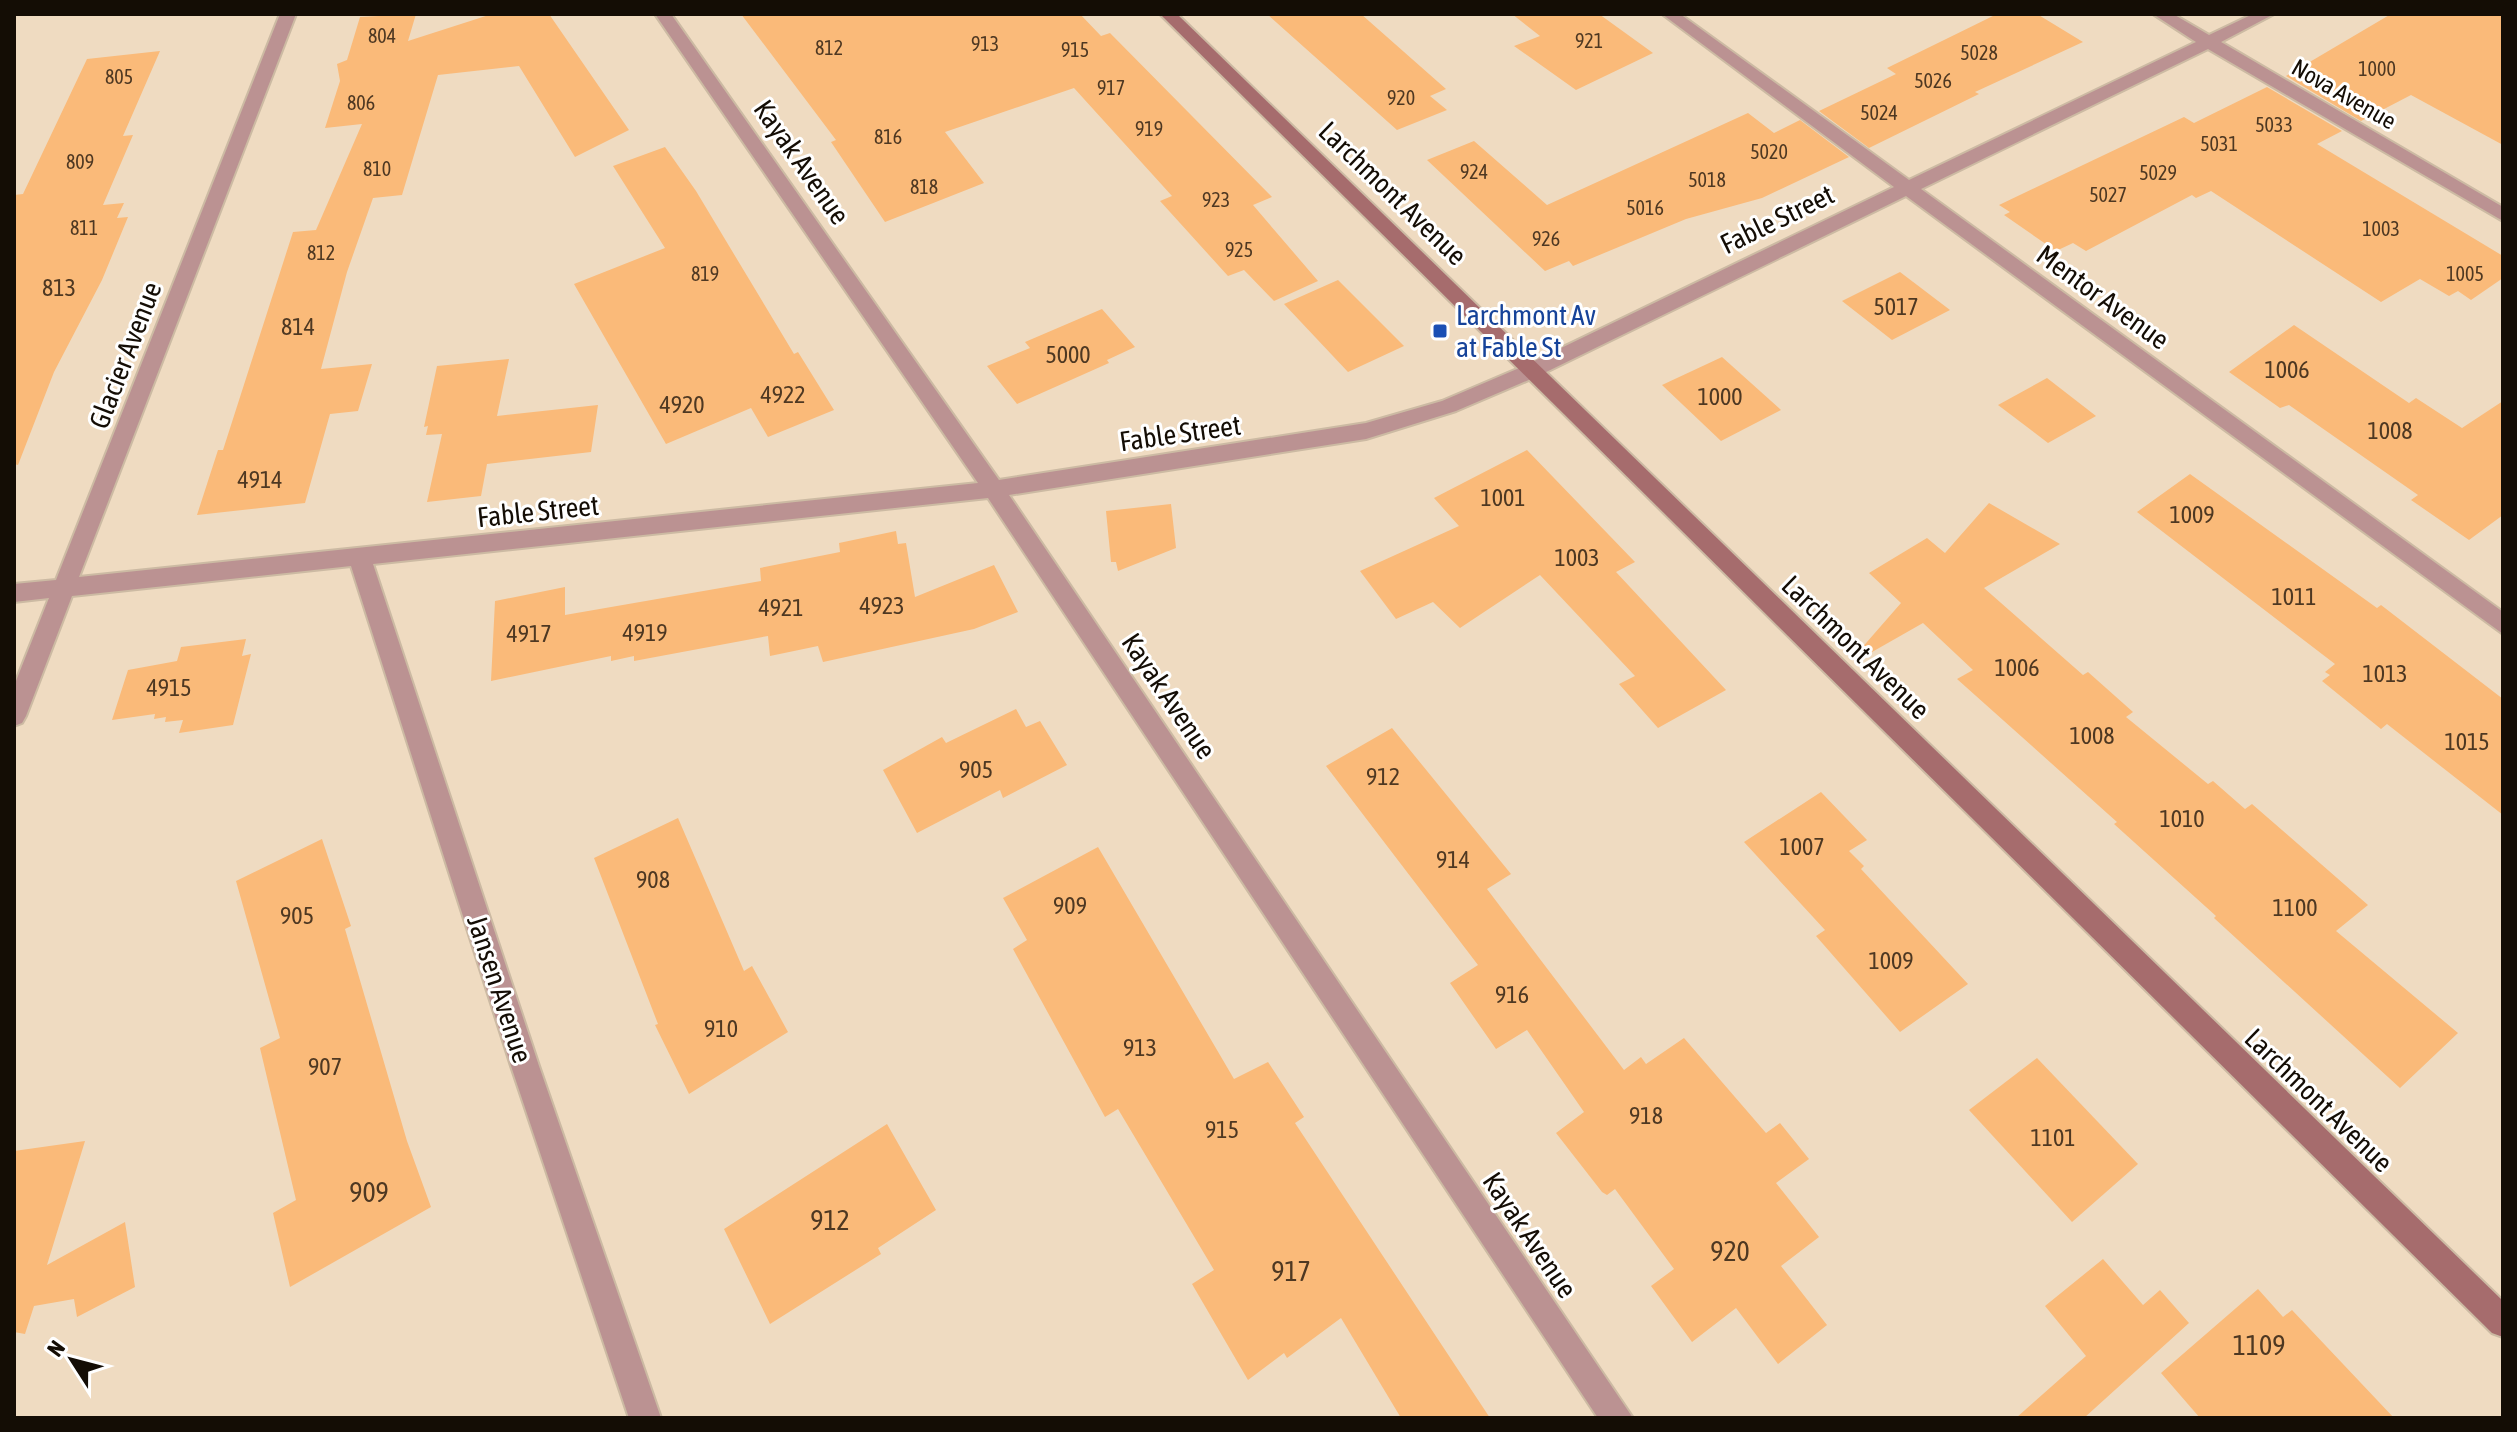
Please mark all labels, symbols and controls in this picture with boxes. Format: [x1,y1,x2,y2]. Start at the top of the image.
house number: 804 [368,24,396,47]
house number: 921 [1575,29,1603,52]
house number: 913 [971,32,999,55]
house number: 812 [815,36,843,59]
house number: 915 [1061,38,1089,61]
house number: 5028 [1960,41,1998,64]
street label: Nova Avenue [2287,53,2401,135]
house number: 1000 [2358,57,2396,80]
house number: 805 [105,65,133,88]
house number: 5026 [1914,69,1952,92]
house number: 917 [1097,76,1125,99]
house number: 920 [1387,86,1415,109]
house number: 806 [347,91,375,114]
street label: Kayak Avenue [748,94,856,230]
house number: 5024 [1860,101,1898,124]
house number: 5033 [2255,113,2293,136]
street label: Larchmont Avenue [1313,115,1473,271]
house number: 919 [1135,117,1163,140]
house number: 816 [874,125,902,148]
house number: 5031 [2200,132,2238,155]
house number: 5020 [1750,140,1788,163]
house number: 809 [66,150,94,173]
house number: 810 [363,157,391,180]
house number: 924 [1460,160,1488,183]
house number: 5029 [2139,161,2177,184]
house number: 5018 [1688,168,1726,191]
house number: 818 [910,175,938,198]
street label: Fable Street [1715,178,1839,260]
house number: 5027 [2089,183,2127,206]
house number: 923 [1202,188,1230,211]
house number: 5016 [1626,196,1664,219]
house number: 811 [70,216,98,239]
house number: 1003 [2362,217,2400,240]
house number: 926 [1532,227,1560,250]
house number: 925 [1225,238,1253,261]
street label: Mentor Avenue [2031,238,2175,356]
house number: 812 [307,241,335,264]
house number: 819 [691,262,719,285]
house number: 1005 [2446,262,2484,285]
house number: 813 [42,274,76,301]
street label: Glacier Avenue [82,277,168,433]
house number: 5017 [1873,293,1919,320]
place label: Larchmont Av at Fable St [1456,299,1596,363]
house number: 814 [281,313,315,340]
marker: Larchmont Av at Fable St [1431,322,1449,340]
house number: 5000 [1045,341,1091,368]
house number: 1006 [2264,356,2310,383]
house number: 4922 [760,381,806,408]
house number: 1000 [1697,383,1743,410]
house number: 4920 [659,391,705,418]
street label: Fable Street [1117,409,1243,457]
house number: 1008 [2367,417,2413,444]
house number: 4914 [237,466,283,493]
house number: 1001 [1480,484,1526,511]
street label: Fable Street [476,489,600,533]
house number: 1009 [2169,501,2215,528]
house number: 1003 [1554,544,1600,571]
street label: Larchmont Avenue [1776,569,1936,725]
house number: 1011 [2271,583,2317,610]
house number: 4923 [859,592,905,619]
house number: 4921 [758,594,804,621]
house number: 4919 [622,619,668,646]
house number: 4917 [506,620,552,647]
street label: Kayak Avenue [1115,627,1223,765]
house number: 1006 [1994,654,2040,681]
house number: 1013 [2362,660,2408,687]
house number: 4915 [146,674,192,701]
house number: 1008 [2069,722,2115,749]
house number: 1015 [2444,728,2490,755]
house number: 905 [959,756,993,783]
house number: 912 [1366,763,1400,790]
house number: 1010 [2159,805,2205,832]
house number: 1007 [1779,833,1825,860]
house number: 914 [1436,846,1470,873]
house number: 908 [636,866,670,893]
house number: 909 [1053,892,1087,919]
house number: 1100 [2272,894,2318,921]
house number: 905 [280,902,314,929]
street label: Jansen Avenue [461,911,539,1067]
house number: 1009 [1868,947,1914,974]
house number: 916 [1495,981,1529,1008]
house number: 910 [704,1015,738,1042]
street label: Larchmont Avenue [2239,1022,2399,1178]
house number: 913 [1123,1034,1157,1061]
house number: 907 [308,1053,342,1080]
house number: 918 [1629,1102,1663,1129]
house number: 915 [1205,1116,1239,1143]
house number: 1101 [2030,1124,2076,1151]
street label: Kayak Avenue [1476,1166,1584,1304]
house number: 909 [349,1176,389,1208]
house number: 912 [810,1204,850,1236]
house number: 920 [1710,1235,1750,1267]
house number: 917 [1271,1255,1311,1287]
north arrow [32,1320,112,1400]
house number: 1109 [2233,1329,2285,1361]
text: N [41,1335,70,1361]

